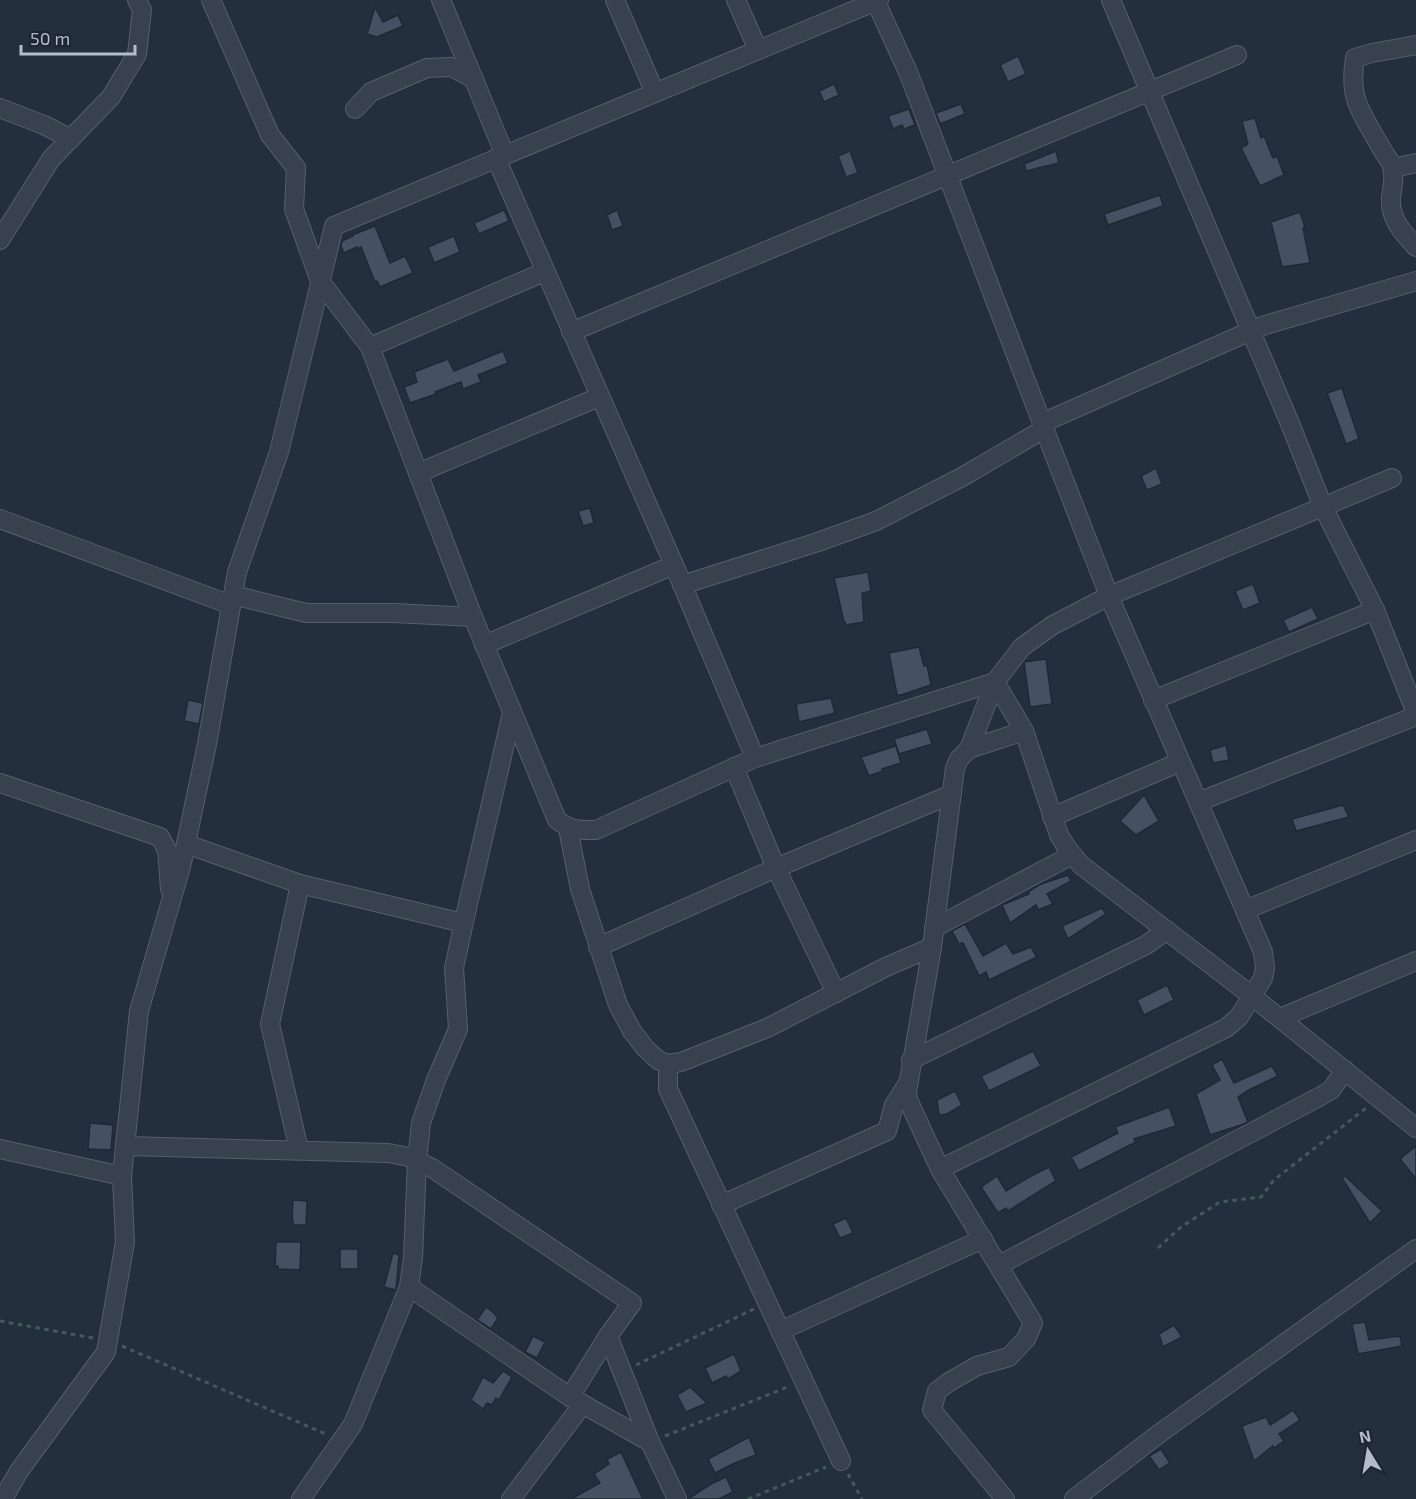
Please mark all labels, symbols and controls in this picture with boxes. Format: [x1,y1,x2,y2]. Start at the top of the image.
scale bar [21,18,135,56]
text: 50 m [30,27,70,49]
north arrow [1338,1421,1398,1481]
text: N [1358,1425,1373,1446]

